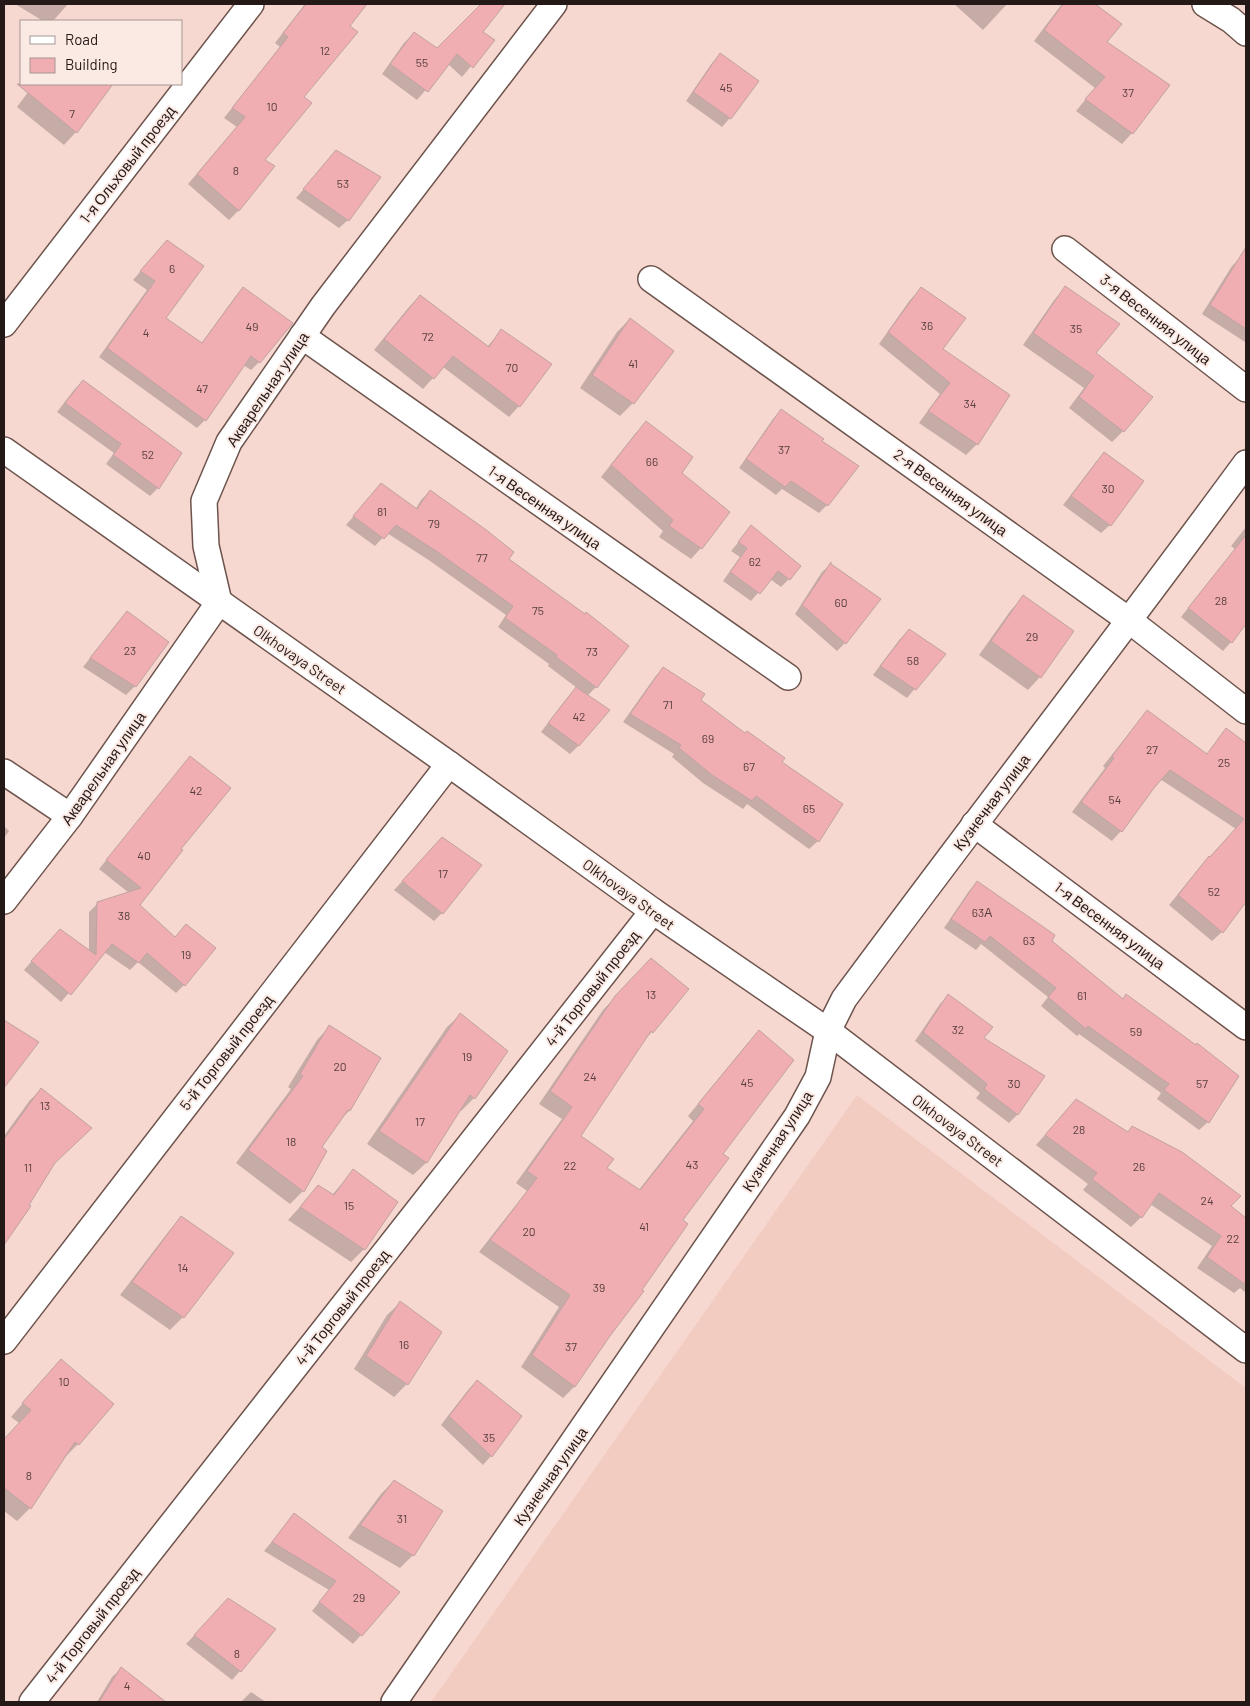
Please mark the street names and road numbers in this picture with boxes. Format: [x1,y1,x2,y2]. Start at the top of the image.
street label: 1-я Ольховый проезд [75,101,179,226]
street label: 3-я Весенняя улица [1097,270,1216,368]
street label: Акварельная улица [222,328,312,450]
street label: 2-я Весенняя улица [891,445,1012,540]
street label: 1-я Весенняя улица [485,461,605,553]
street label: Olkhovaya Street [250,620,350,698]
street label: Акварельная улица [57,707,149,828]
street label: Кузнечная улица [949,750,1033,854]
street label: Olkhovaya Street [580,855,678,933]
street label: 1-я Весенняя улица [1051,878,1169,973]
street label: 4-й Торговый проезд [541,926,643,1049]
street label: 5-й Торговый проезд [175,991,277,1113]
street label: Кузнечная улица [738,1087,817,1195]
street label: Olkhovaya Street [909,1090,1007,1170]
street label: 4-й Торговый проезд [291,1245,393,1368]
street label: Кузнечная улица [509,1423,591,1529]
street label: 4-й Торговый проезд [41,1564,143,1686]

